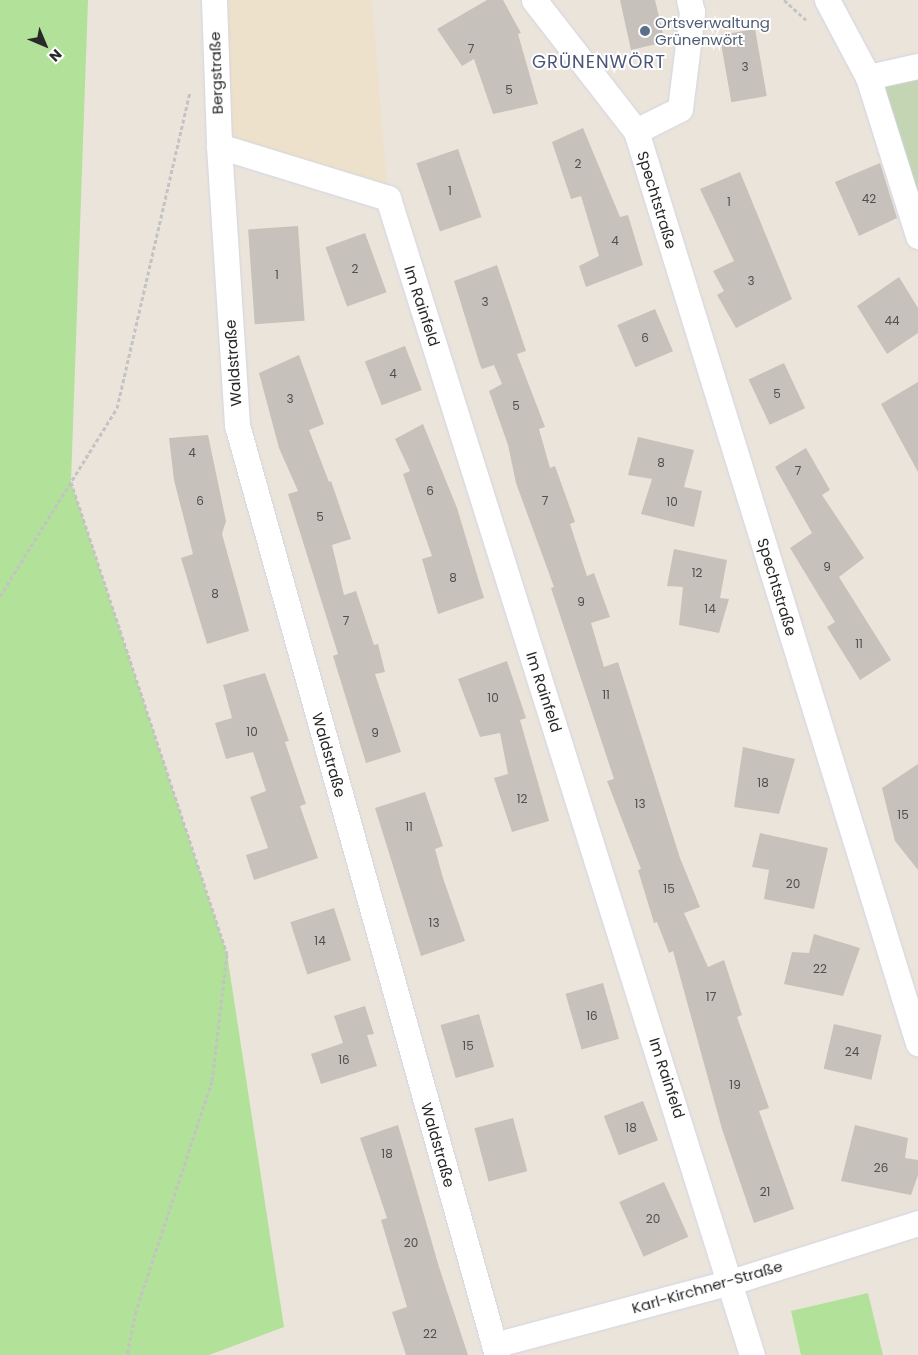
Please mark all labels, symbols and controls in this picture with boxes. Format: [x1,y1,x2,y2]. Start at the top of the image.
place label: Ortsverwaltung Grünenwört [655,13,770,48]
north arrow [20,20,70,70]
marker: Ortsverwaltung Grünenwört [639,25,651,37]
street label: Bergstraße [206,31,226,115]
house number: 7 [468,42,474,56]
text: N [45,45,66,66]
district label: GRÜNENWÖRT [531,51,667,73]
house number: 3 [741,60,749,74]
house number: 5 [505,83,513,97]
street label: Spechtstraße [634,149,680,251]
house number: 2 [575,157,581,171]
house number: 1 [448,184,452,198]
house number: 42 [862,192,876,206]
house number: 1 [727,195,731,209]
house number: 4 [611,234,619,248]
house number: 2 [352,262,358,276]
street label: Im Rainfeld [400,263,444,349]
house number: 1 [275,268,279,282]
house number: 3 [747,274,755,288]
house number: 3 [481,295,489,309]
house number: 44 [884,314,900,328]
street label: Waldstraße [221,319,245,407]
house number: 6 [641,331,649,345]
house number: 4 [389,367,397,381]
house number: 5 [773,387,781,401]
house number: 3 [286,392,294,406]
house number: 5 [512,399,520,413]
house number: 4 [188,446,196,460]
house number: 8 [657,456,665,470]
house number: 7 [795,464,801,478]
house number: 6 [426,484,434,498]
house number: 6 [196,494,204,508]
house number: 7 [542,494,548,508]
house number: 10 [666,495,678,509]
house number: 5 [316,510,324,524]
street label: Spechtstraße [754,536,800,638]
house number: 9 [823,560,831,574]
house number: 12 [692,566,702,580]
house number: 8 [449,571,457,585]
house number: 8 [211,587,219,601]
house number: 9 [577,595,585,609]
house number: 14 [704,602,716,616]
house number: 7 [343,614,349,628]
house number: 11 [855,637,863,651]
street label: Im Rainfeld [522,649,566,735]
house number: 11 [602,688,610,702]
house number: 10 [487,691,499,705]
street label: Waldstraße [308,711,350,799]
house number: 10 [246,725,258,739]
house number: 9 [371,726,379,740]
house number: 18 [757,776,769,790]
house number: 12 [517,792,527,806]
house number: 13 [635,797,645,811]
house number: 15 [897,808,909,822]
house number: 11 [405,820,413,834]
house number: 20 [786,877,800,891]
house number: 15 [663,882,675,896]
house number: 13 [429,916,439,930]
house number: 14 [314,934,326,948]
house number: 22 [813,962,827,976]
house number: 17 [706,990,716,1004]
house number: 16 [586,1009,598,1023]
street label: Im Rainfeld [645,1035,689,1121]
house number: 15 [462,1039,474,1053]
house number: 24 [845,1045,859,1059]
house number: 16 [338,1053,350,1067]
house number: 19 [729,1078,741,1092]
street label: Waldstraße [417,1101,459,1189]
house number: 18 [625,1121,637,1135]
house number: 18 [381,1147,393,1161]
house number: 26 [874,1161,888,1175]
house number: 21 [760,1185,770,1199]
house number: 20 [646,1212,660,1226]
house number: 20 [404,1236,418,1250]
street label: Karl-Kirchner-Straße [630,1257,784,1317]
house number: 22 [423,1327,437,1341]

